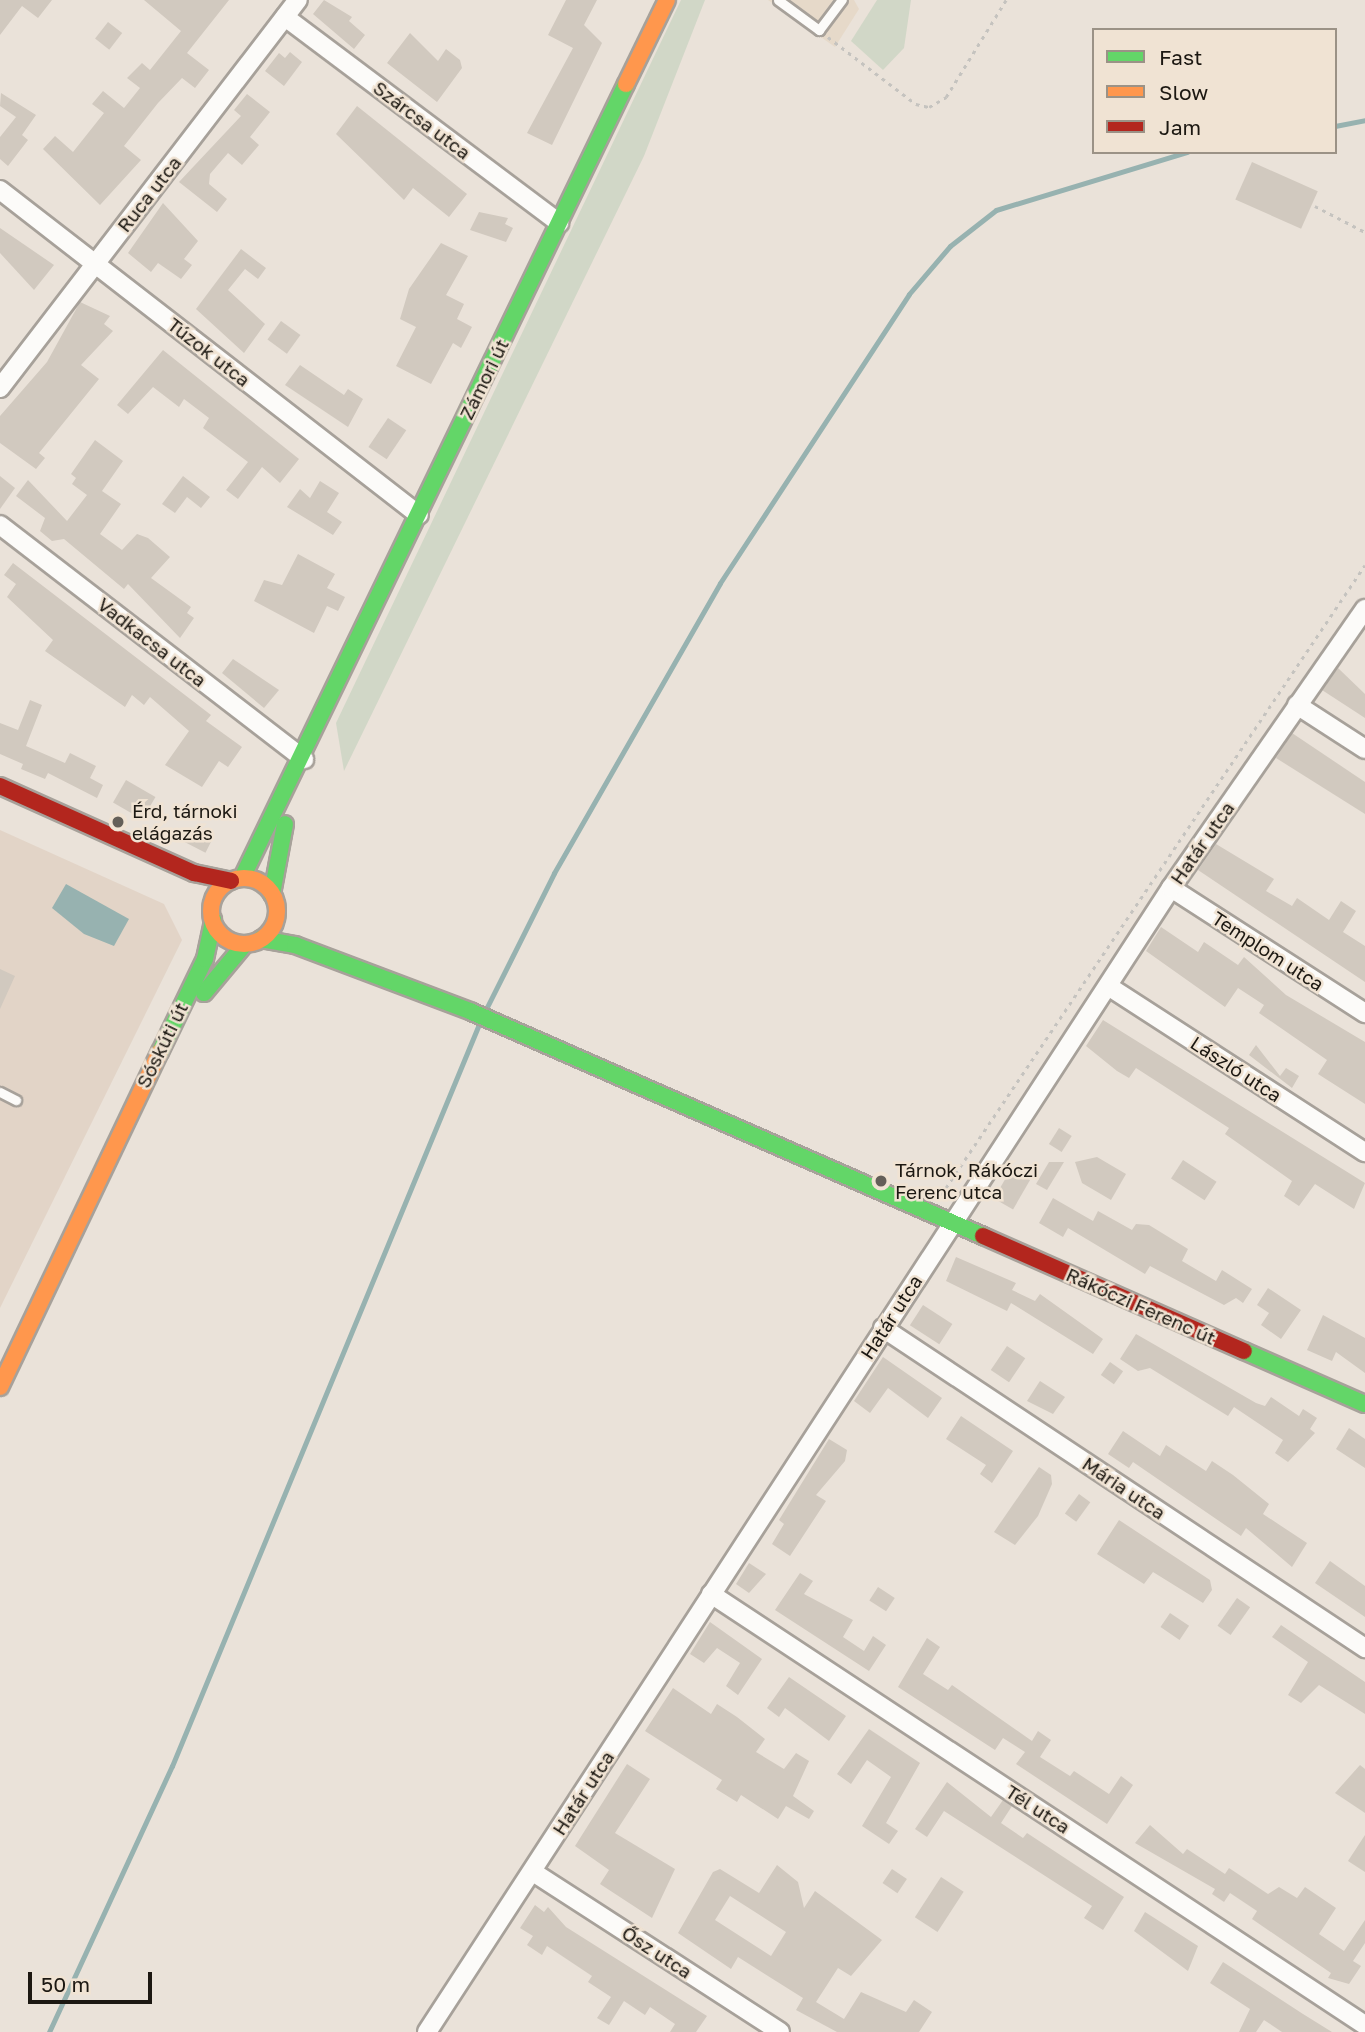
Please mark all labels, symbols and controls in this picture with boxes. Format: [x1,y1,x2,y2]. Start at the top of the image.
legend [1092,28,1337,154]
text: Fast [1159,44,1202,70]
street label: Szárcsa utca [369,76,475,164]
text: Slow [1159,79,1208,105]
text: Jam [1159,114,1201,140]
street label: Ruca utca [112,151,186,237]
street label: Túzok utca [163,313,255,391]
street label: Zámori út [455,335,513,423]
street label: Vadkacsa utca [93,593,211,691]
street label: Határ utca [1165,797,1239,889]
place label: Érd, tárnoki elágazás [132,800,238,844]
marker: Érd, tárnoki elágazás [110,814,126,830]
street label: Templom utca [1208,906,1328,996]
street label: Sóskúti út [132,998,192,1092]
street label: László utca [1186,1031,1286,1107]
place label: Tárnok, Rákóczi Ferenc utca [895,1159,1038,1203]
marker: Tárnok, Rákóczi Ferenc utca [873,1173,889,1189]
street label: Rákóczi Ferenc út [1063,1263,1219,1349]
street label: Határ utca [855,1271,927,1363]
street label: Mária utca [1078,1452,1170,1524]
street label: Határ utca [547,1747,619,1839]
street label: Tél utca [1002,1780,1074,1838]
street label: Ősz utca [618,1921,696,1983]
scale bar [32,1958,156,2002]
text: 50 m [41,1971,90,1997]

